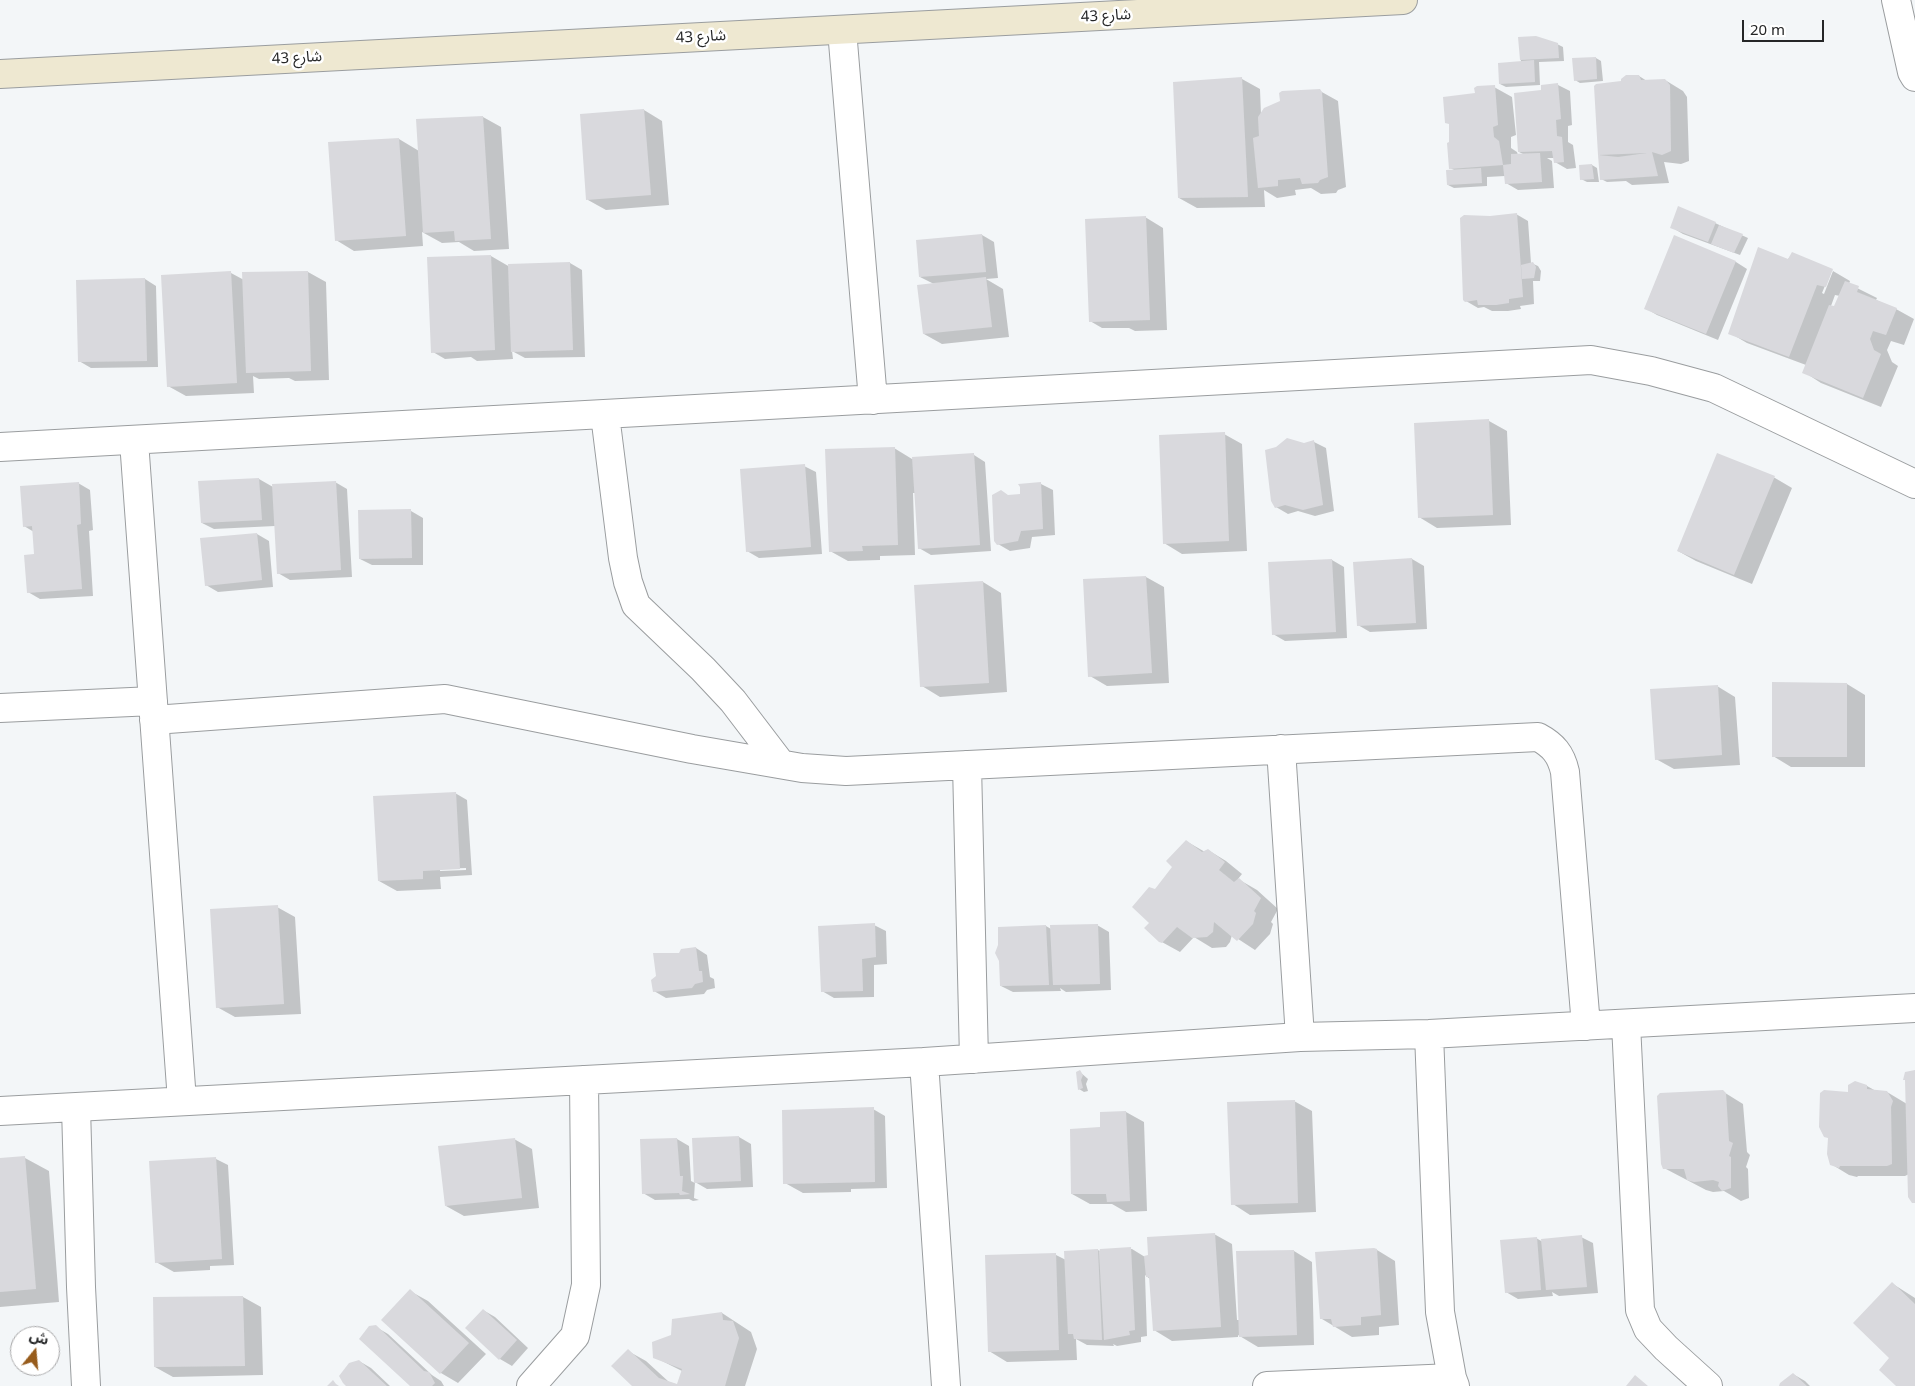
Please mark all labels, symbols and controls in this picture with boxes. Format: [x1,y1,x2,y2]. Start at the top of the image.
street label: شارع 43 [1080,6,1132,26]
scale bar [1745,10,1828,42]
text: 20 m [1750,19,1785,39]
street label: شارع 43 [675,27,727,47]
street label: شارع 43 [271,48,323,68]
text: ش [27,1325,51,1349]
north arrow [10,1326,60,1376]

